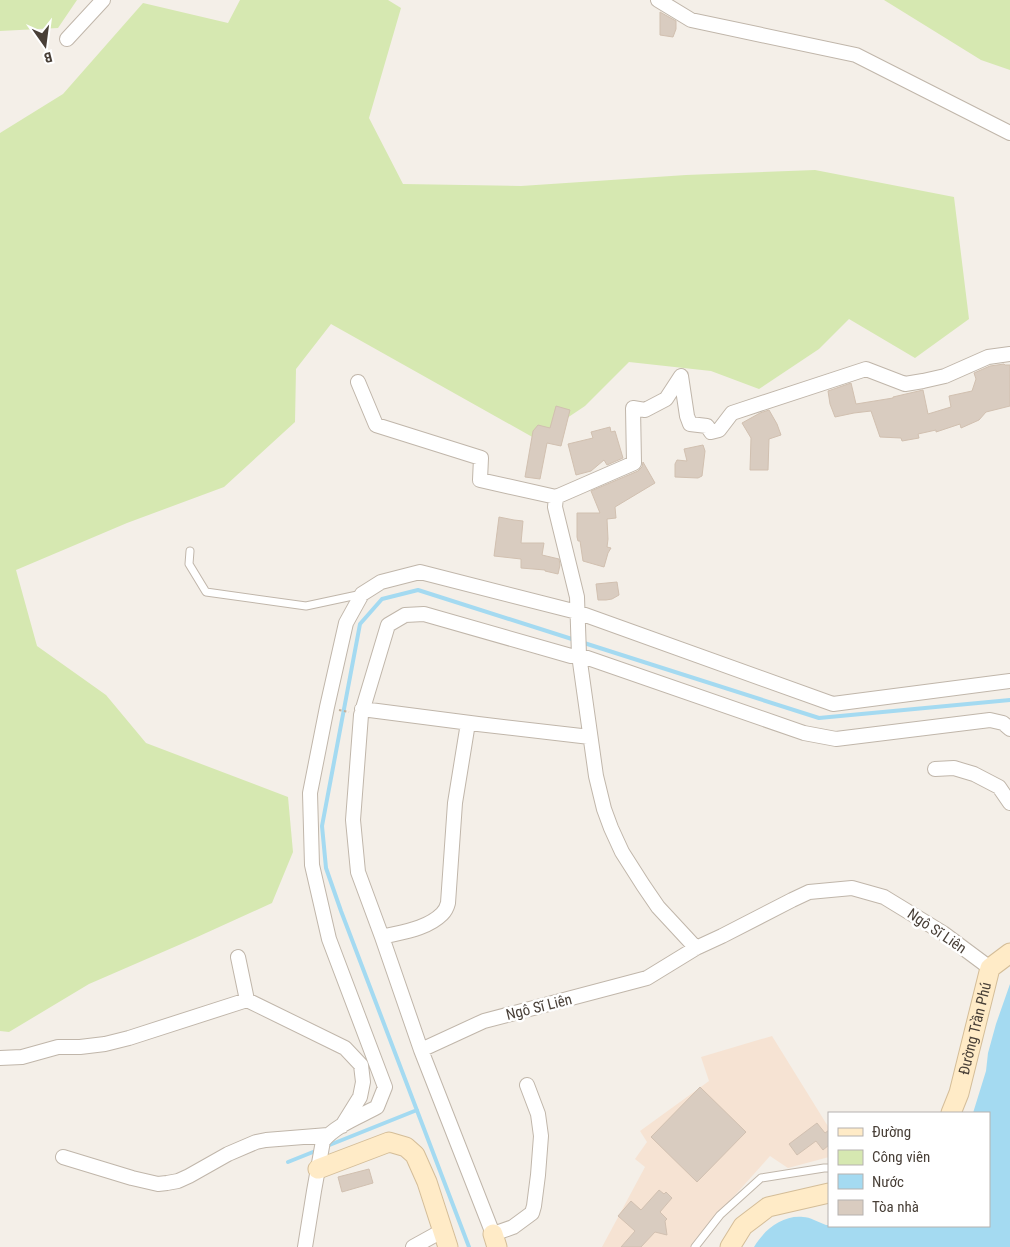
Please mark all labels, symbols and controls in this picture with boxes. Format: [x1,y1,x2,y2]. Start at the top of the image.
north arrow [20,20,70,70]
text: B [42,49,54,66]
street label: Ngô Sĩ Liên [904,905,970,957]
street label: Đường Trần Phú [955,980,995,1077]
street label: Ngô Sĩ Liên [504,990,574,1024]
legend [828,1112,990,1227]
text: Đường [872,1123,911,1141]
text: Công viên [872,1148,930,1166]
text: Nước [872,1173,904,1191]
text: Tòa nhà [872,1198,919,1216]

